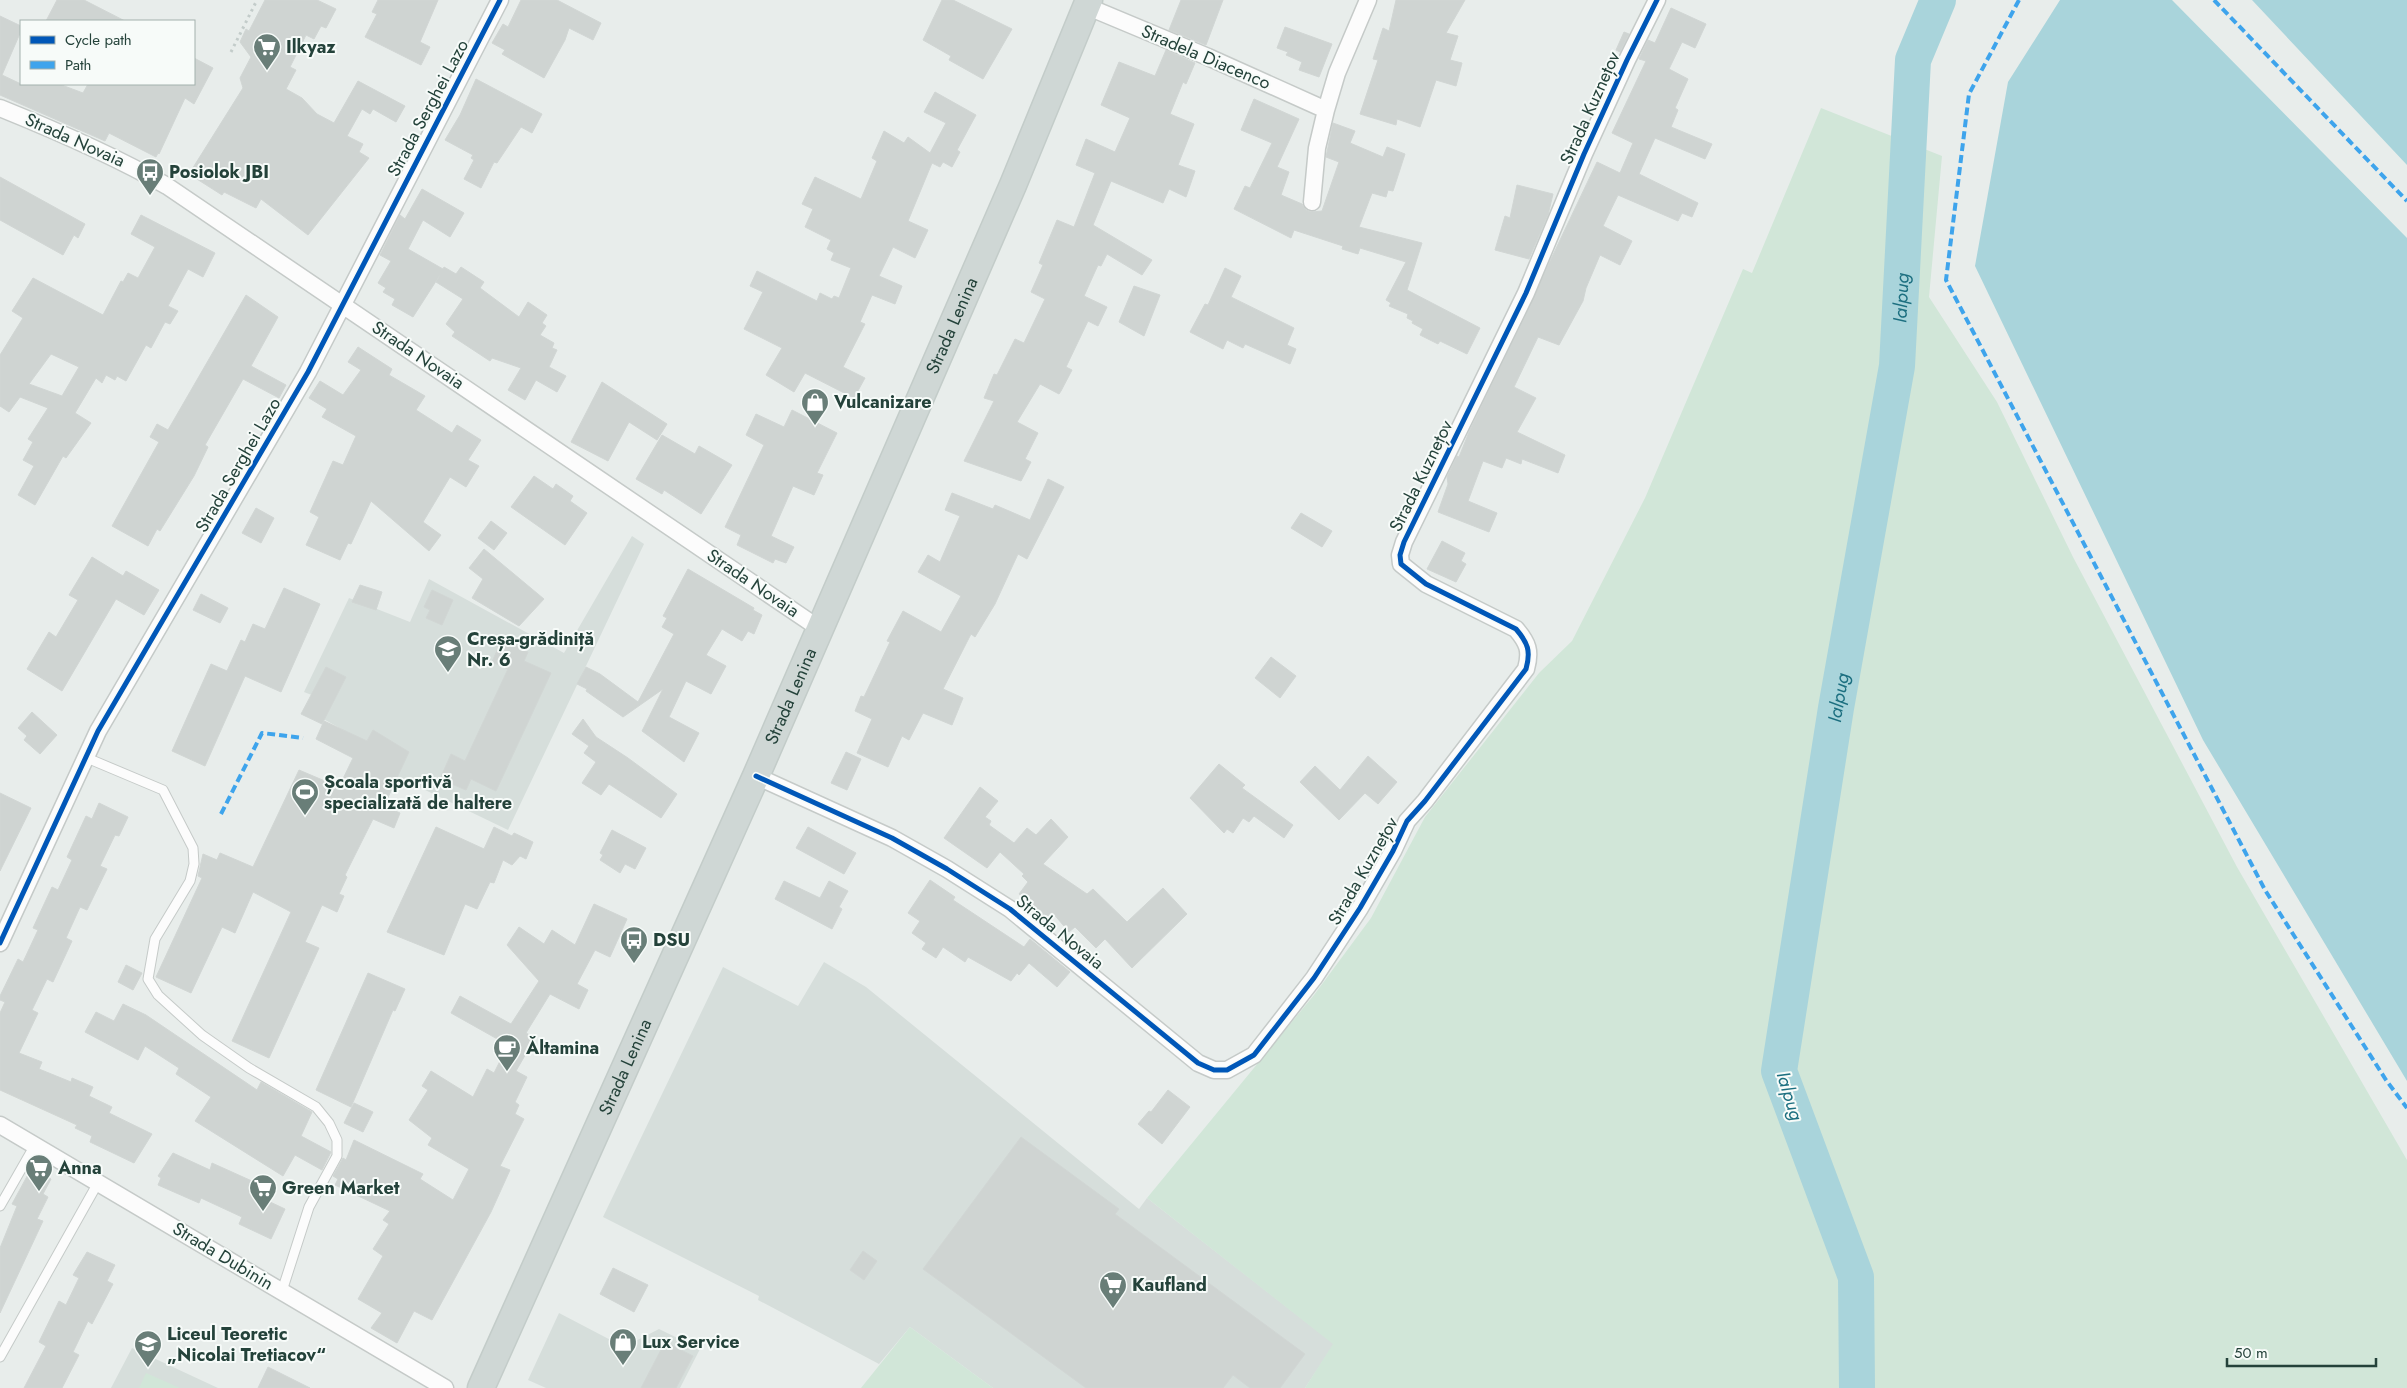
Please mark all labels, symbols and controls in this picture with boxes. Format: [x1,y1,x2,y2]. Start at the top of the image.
street label: Stradela Diacenco [1137,18,1275,96]
legend [20,20,195,85]
text: Cycle path [65,29,132,51]
supermarket icon: Ilkyaz [252,32,282,71]
place label: Ilkyaz [286,34,336,60]
street label: Strada Serghei Lazo [381,35,475,181]
street label: Strada Kuznețov [1553,47,1627,169]
text: Path [65,54,91,76]
street label: Strada Novaia [21,106,129,174]
bus stop icon: Posiolok JBI [135,157,165,196]
place label: Posiolok JBI [169,159,269,185]
water label: Ialpug [1886,272,1915,324]
street label: Strada Lenina [919,273,984,378]
street label: Strada Novaia [366,314,470,396]
shop icon: Vulcanizare [800,387,830,426]
place label: Vulcanizare [833,389,932,415]
street label: Strada Serghei Lazo [189,393,287,537]
street label: Strada Kuznețov [1383,416,1459,536]
street label: Strada Novaia [701,542,805,624]
place label: Creșa-grădiniță Nr. 6 [467,626,594,673]
school or university icon: Creșa-grădiniță Nr. 6 [433,634,463,673]
street label: Strada Lenina [758,644,823,749]
water label: Ialpug [1820,670,1856,724]
place label: Școala sportivă specializată de haltere [324,769,512,816]
sports icon: Școala sportivă specializată de haltere [290,777,320,816]
street label: Strada Kuznețov [1321,812,1405,930]
street label: Strada Novaia [1010,888,1110,976]
bus stop icon: DSU [619,925,649,964]
place label: DSU [653,927,690,953]
street label: Strada Lenina [592,1015,658,1119]
cafe icon: Ăltamina [492,1033,522,1072]
place label: Ăltamina [525,1035,599,1061]
water label: Ialpug [1770,1068,1810,1124]
supermarket icon: Anna [24,1153,54,1192]
place label: Anna [57,1155,102,1181]
supermarket icon: Green Market [248,1173,278,1212]
place label: Green Market [282,1175,400,1201]
street label: Strada Dubinin [168,1216,278,1296]
supermarket icon: Kaufland [1098,1270,1128,1309]
place label: Kaufland [1132,1272,1207,1298]
place label: Liceul Teoretic „Nicolai Tretiacov“ [167,1321,326,1368]
shop icon: Lux Service [608,1327,638,1366]
school or university icon: Liceul Teoretic „Nicolai Tretiacov“ [133,1329,163,1368]
place label: Lux Service [642,1329,740,1355]
scale bar [2227,1336,2376,1368]
text: 50 m [2234,1342,2268,1364]

